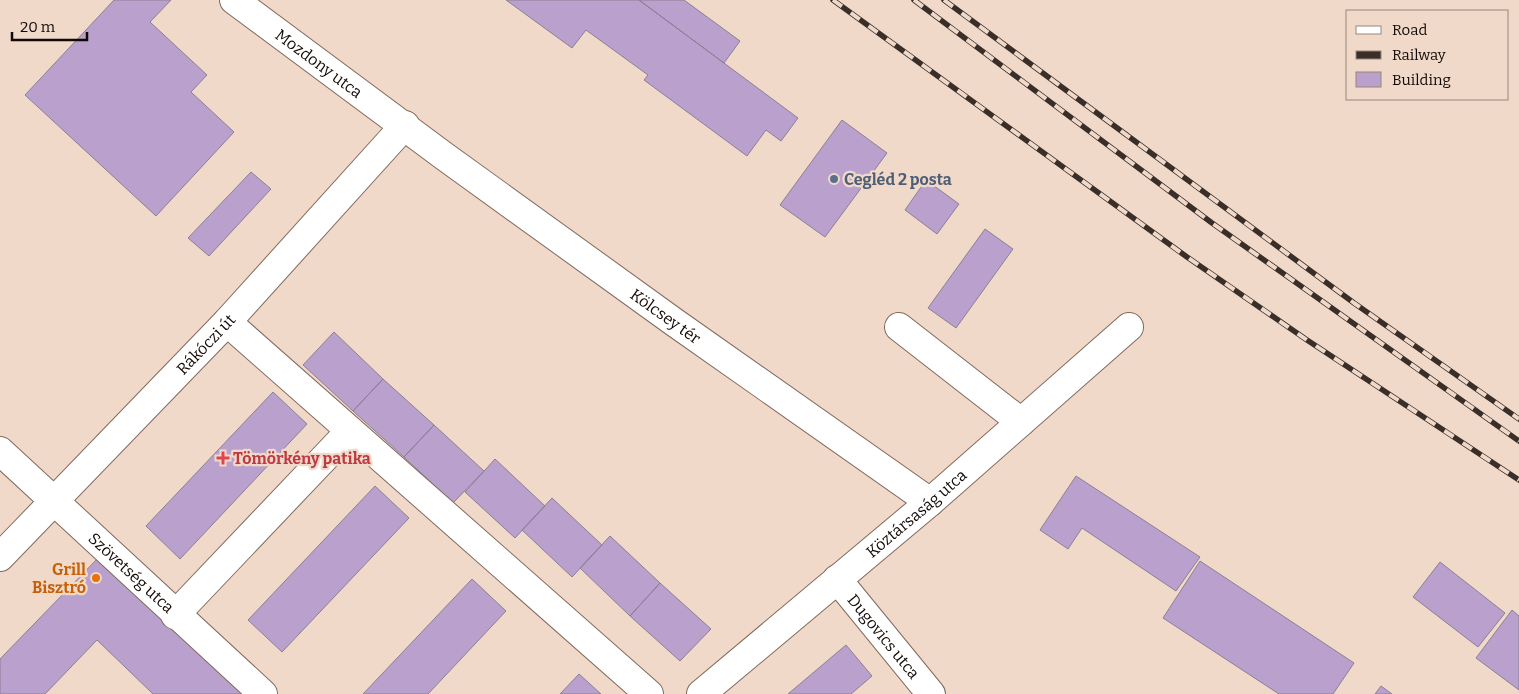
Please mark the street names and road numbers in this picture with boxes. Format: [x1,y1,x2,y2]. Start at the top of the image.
street label: Mozdony utca [272,25,366,102]
street label: Kölcsey tér [627,284,705,347]
street label: Rákóczi út [172,310,239,378]
street label: Köztársaság utca [862,465,970,561]
street label: Szövetség utca [85,528,178,617]
street label: Dugovics utca [844,590,924,682]

